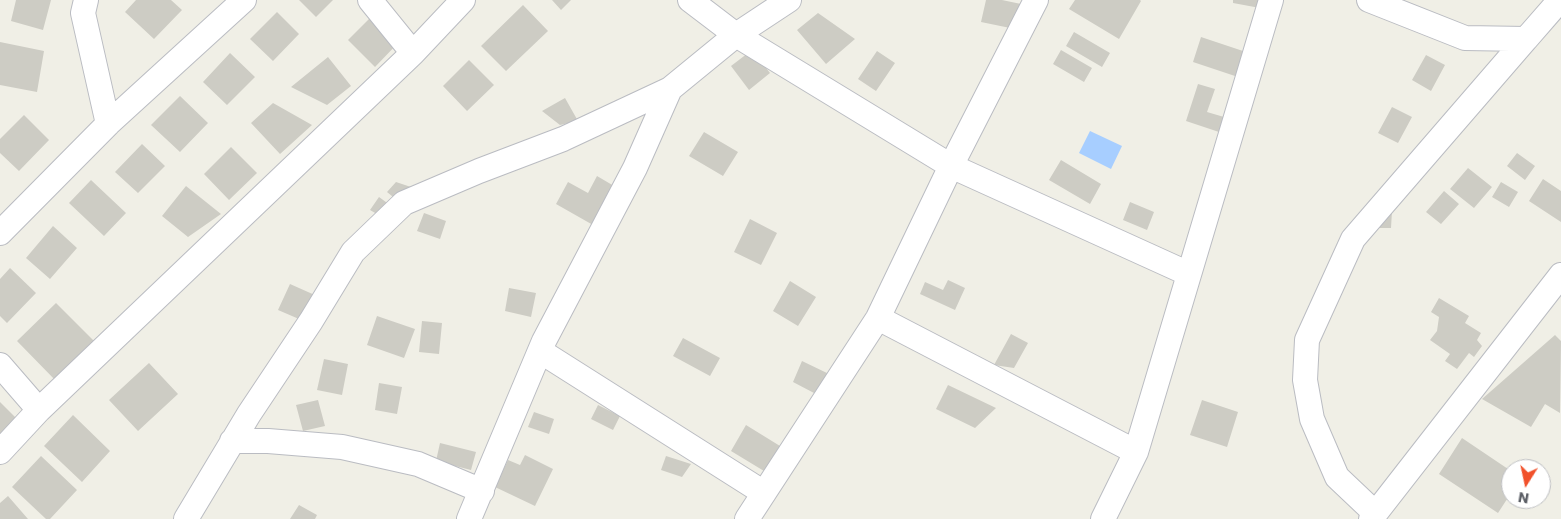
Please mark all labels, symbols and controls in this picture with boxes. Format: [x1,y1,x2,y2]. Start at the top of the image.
north arrow [1501,459,1551,509]
text: N [1517,487,1530,509]

